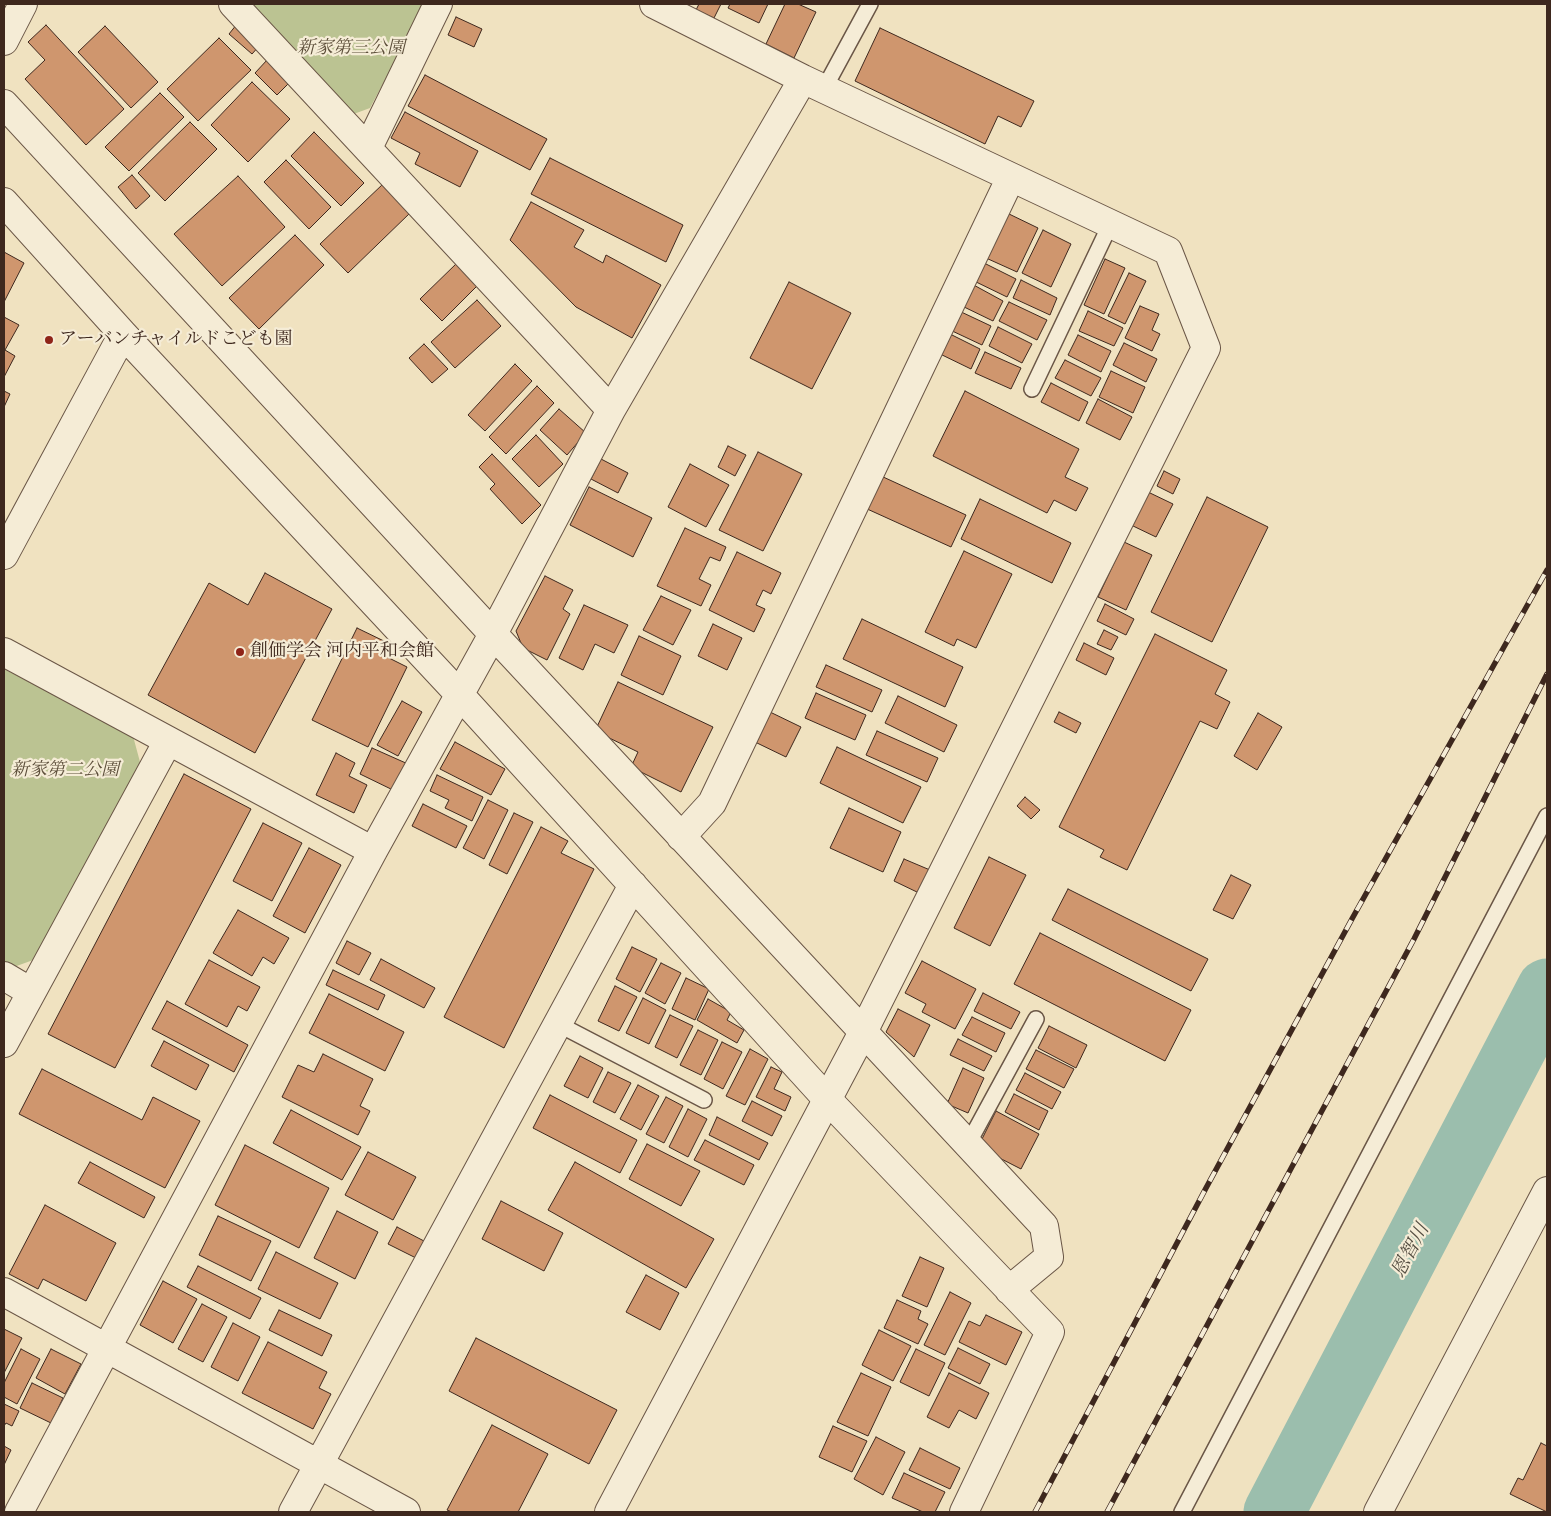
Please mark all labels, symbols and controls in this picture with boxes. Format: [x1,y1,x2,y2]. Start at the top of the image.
park label: 新家第三公園 [297,38,405,60]
place label: アーバンチャイルドこども園 [59,329,292,351]
marker: アーバンチャイルドこども園 [43,334,55,346]
place label: 創価学会 河内平和会館 [250,641,434,663]
marker: 創価学会 河内平和会館 [234,646,246,658]
park label: 新家第二公園 [11,760,119,782]
water label: 恩智川 [1388,1220,1434,1282]

